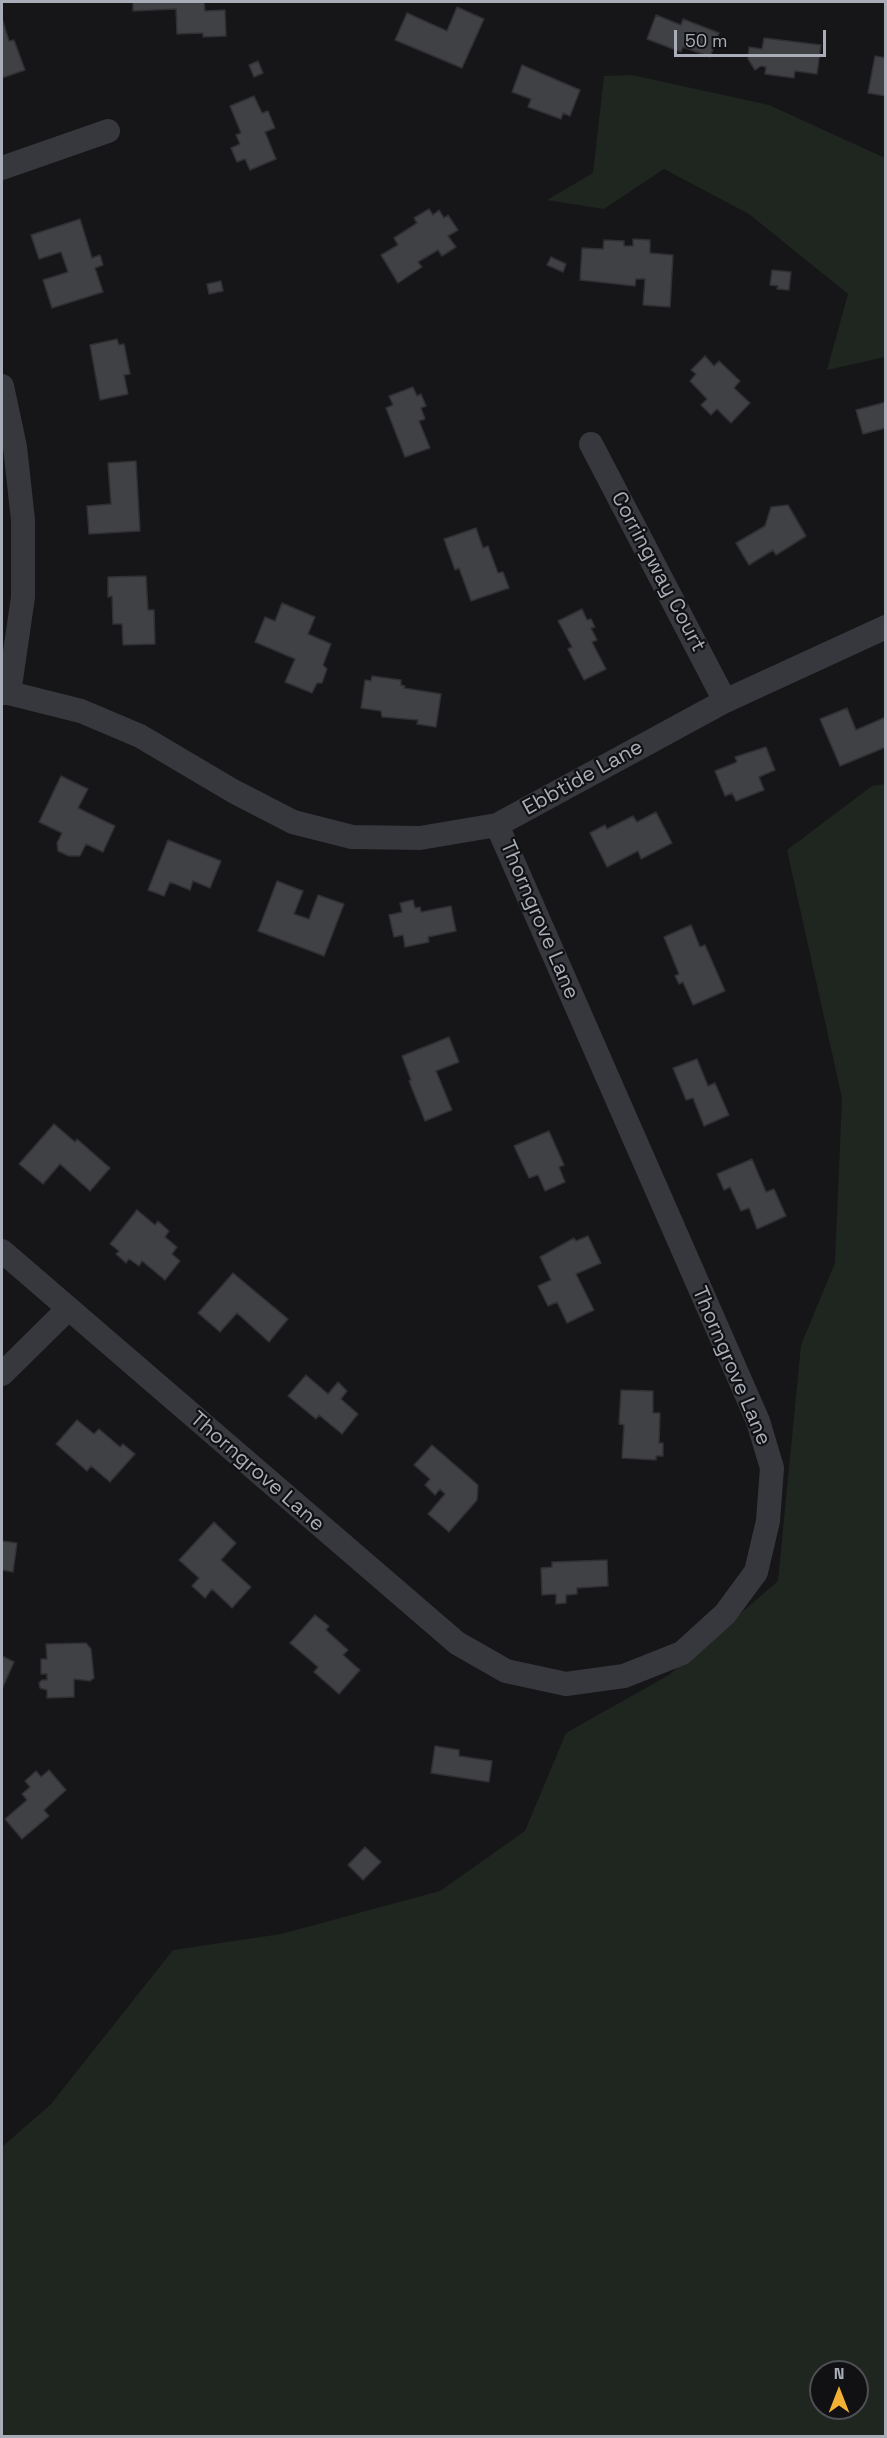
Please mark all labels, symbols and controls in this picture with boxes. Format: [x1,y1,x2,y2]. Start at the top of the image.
scale bar [677,18,828,56]
text: 50 m [685,29,727,52]
street label: Corringway Court [605,488,711,656]
street label: Ebbtide Lane [519,735,647,821]
street label: Thorngrove Lane [494,837,584,1003]
street label: Thorngrove Lane [686,1283,776,1449]
street label: Thorngrove Lane [185,1407,329,1537]
north arrow [809,2360,869,2420]
text: N [834,2363,844,2384]

